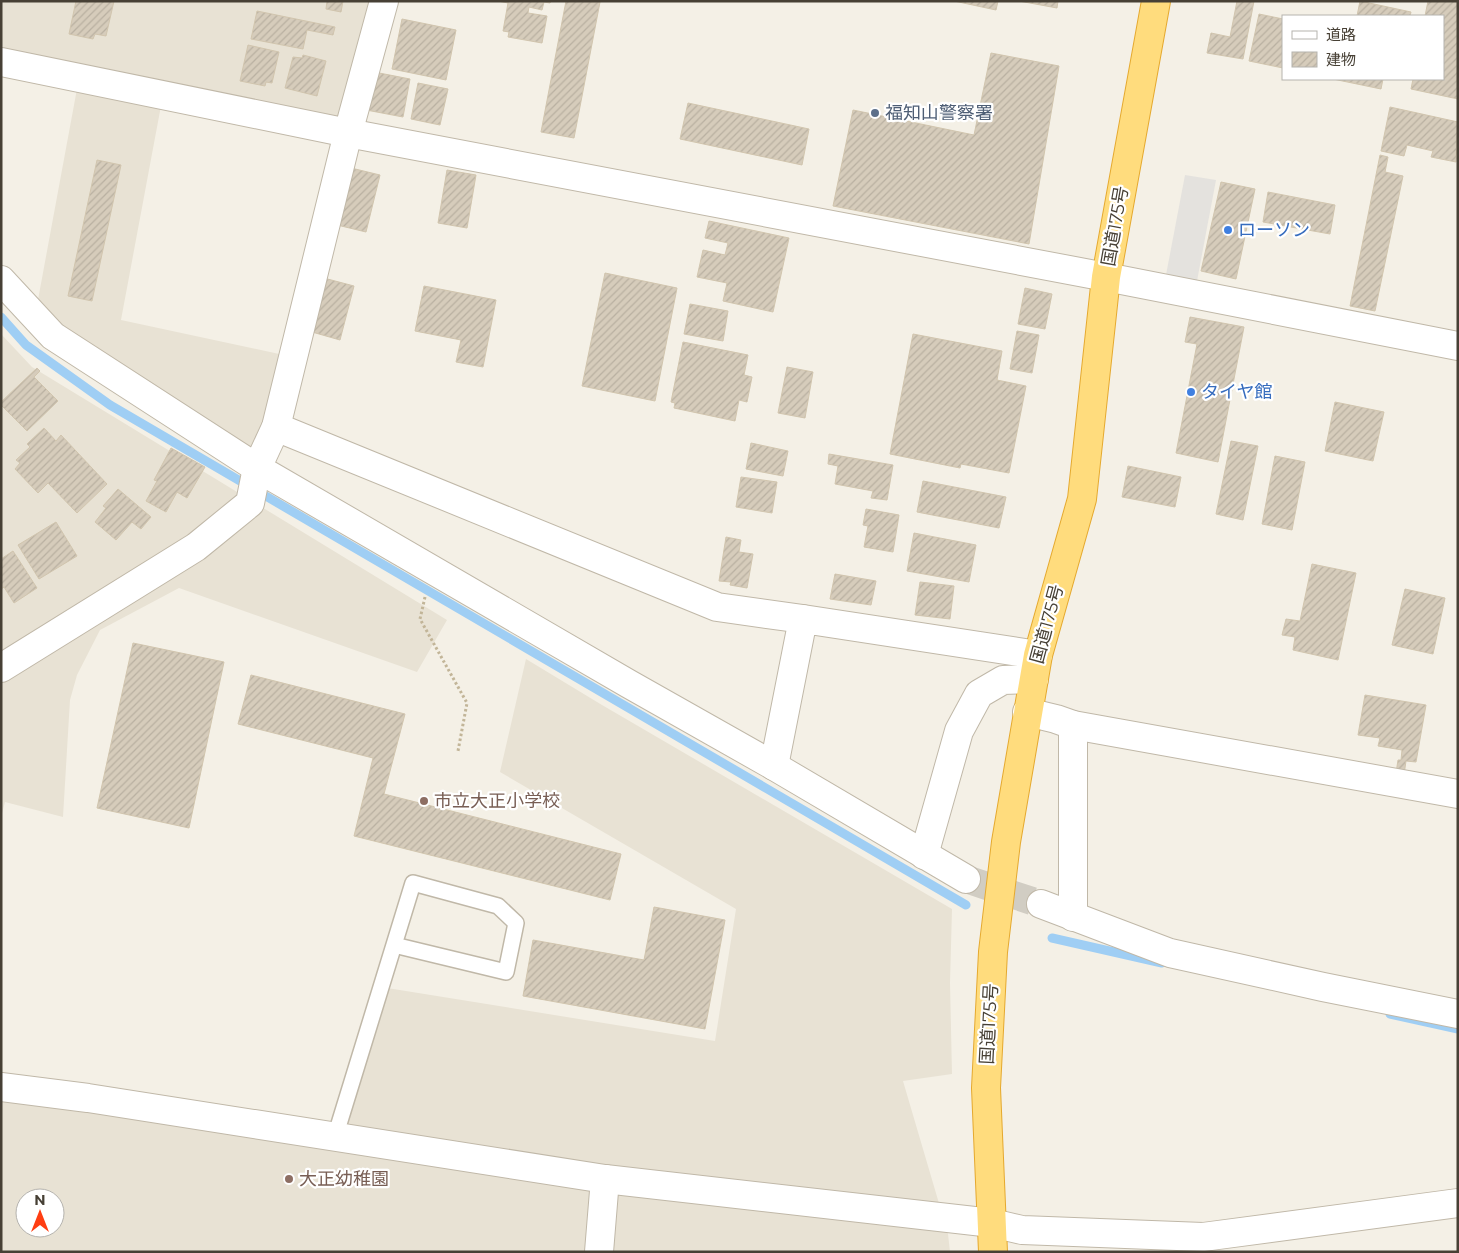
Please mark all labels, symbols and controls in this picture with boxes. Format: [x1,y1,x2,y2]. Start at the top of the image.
legend [1282,15,1444,80]
text: 道路 [1326,25,1356,44]
text: 建物 [1326,50,1356,69]
place label: 福知山警察署 [885,102,993,124]
marker: 福知山警察署 [869,107,881,119]
street label: 国道175号 [1097,184,1133,268]
place label: ローソン [1238,219,1310,241]
marker: ローソン [1222,224,1234,236]
place label: タイヤ館 [1201,381,1272,403]
marker: タイヤ館 [1185,386,1197,398]
street label: 国道175号 [1026,582,1068,666]
place label: 市立大正小学校 [434,790,560,812]
marker: 市立大正小学校 [418,795,430,807]
street label: 国道175号 [976,983,1002,1065]
place label: 大正幼稚園 [299,1168,389,1190]
marker: 大正幼稚園 [283,1173,295,1185]
north arrow [15,1188,65,1238]
text: N [34,1191,46,1209]

